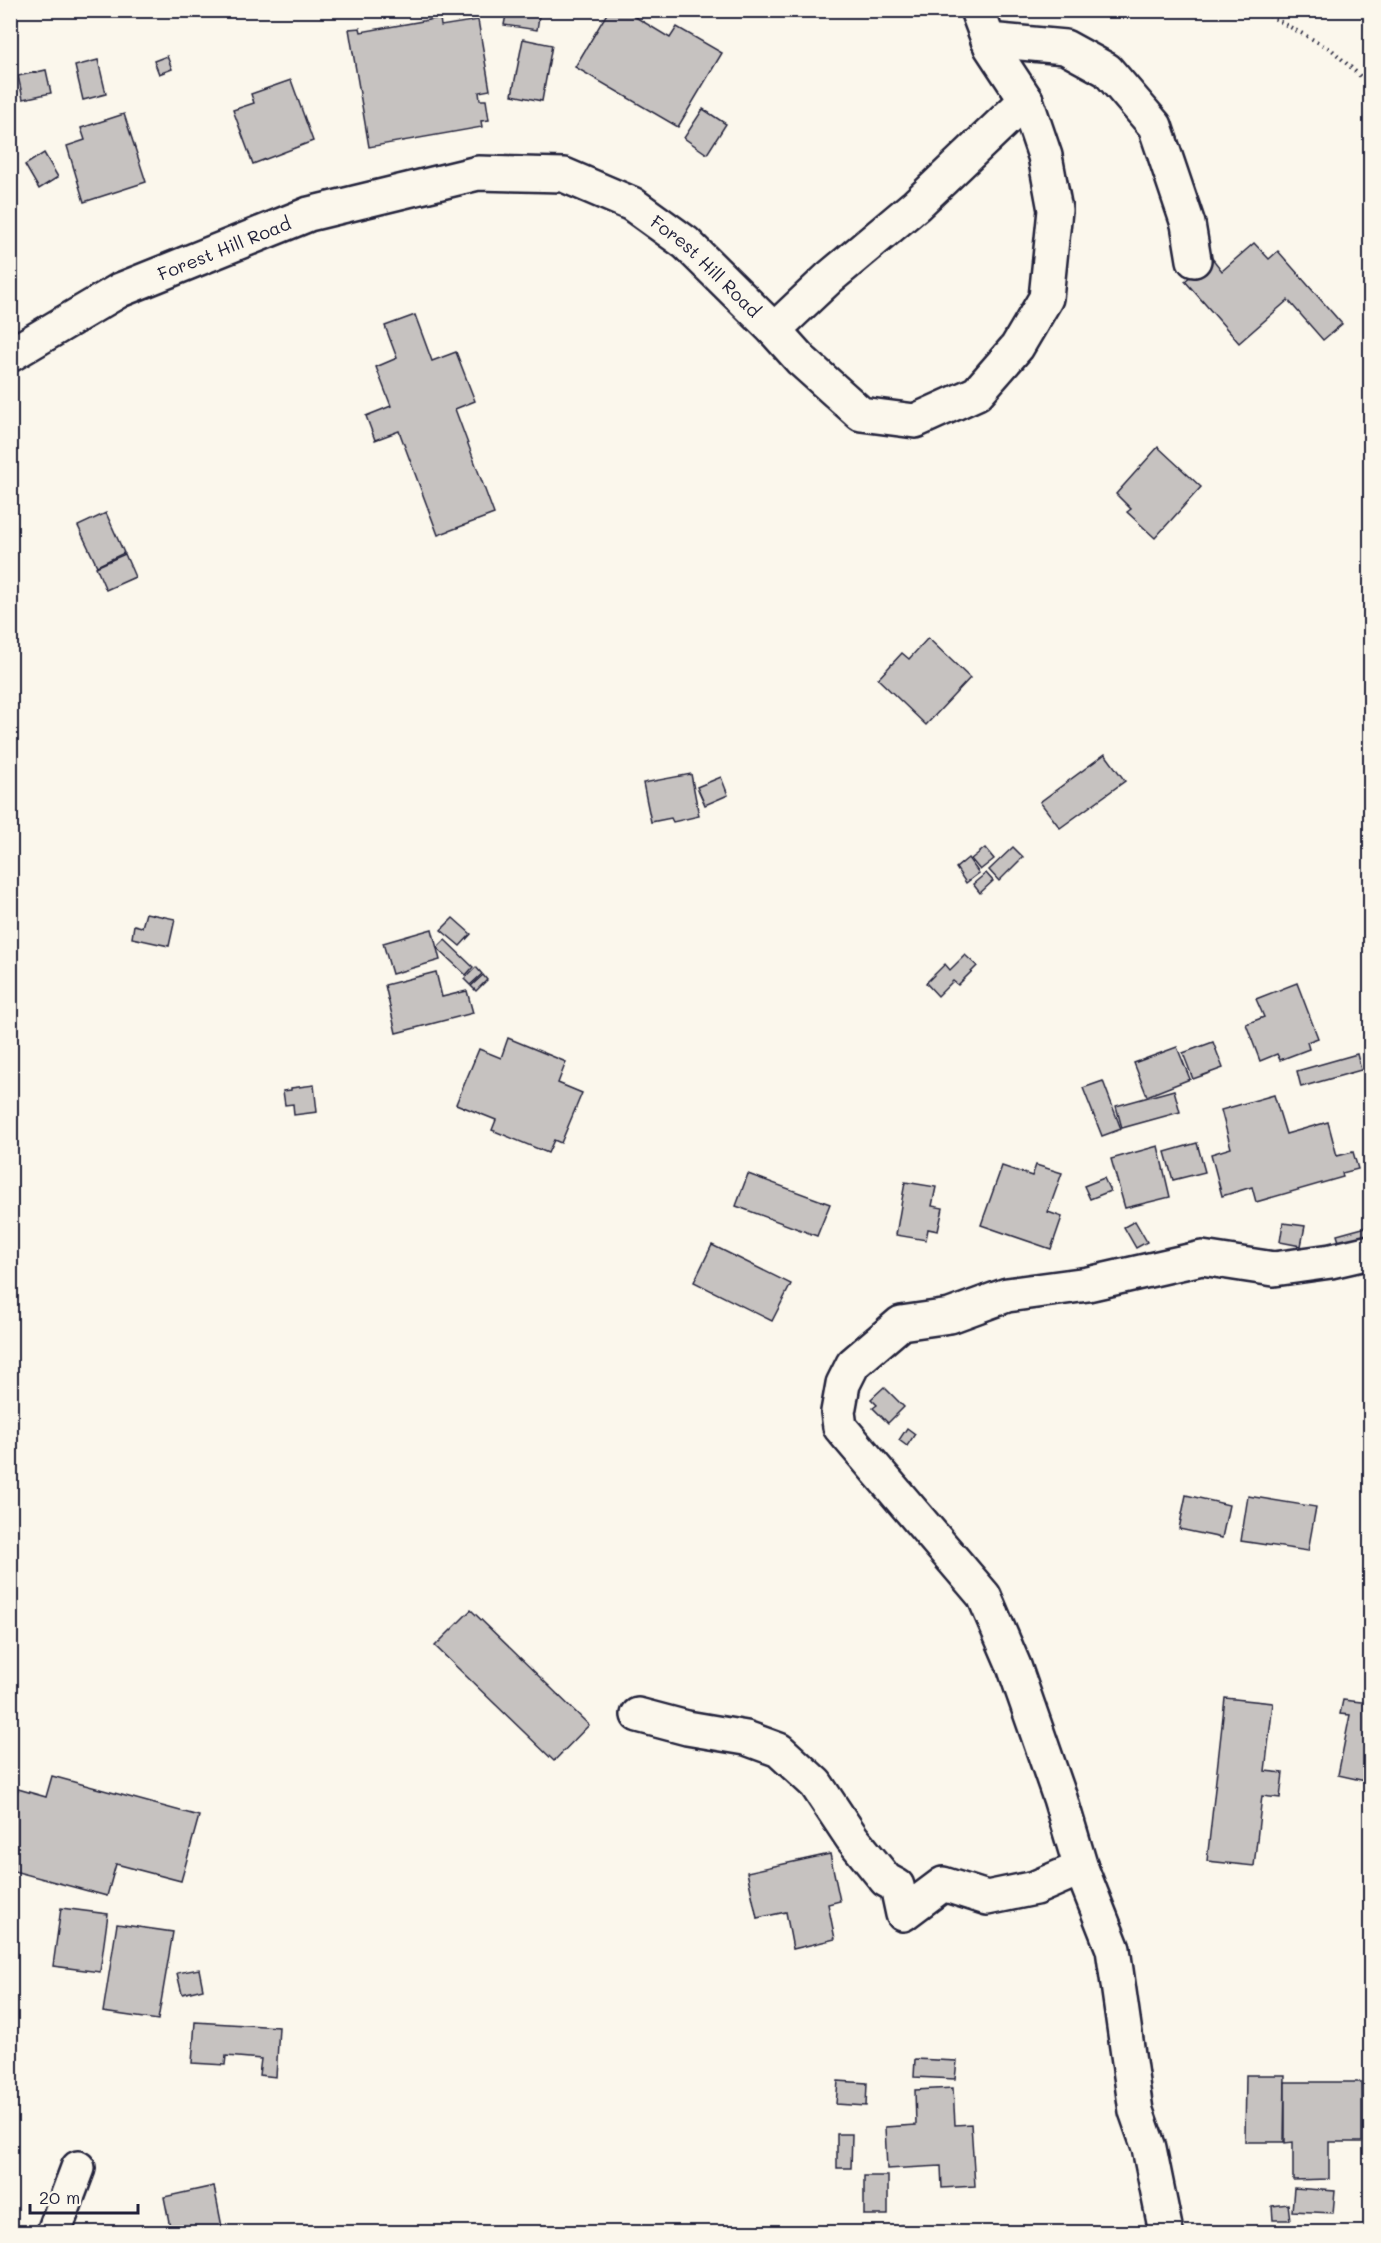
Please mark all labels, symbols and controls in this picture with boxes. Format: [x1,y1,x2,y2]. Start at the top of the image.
street label: Forest Hill Road [646,209,766,322]
street label: Forest Hill Road [154,211,294,286]
scale bar [30,2177,138,2215]
text: 20 m [39,2185,80,2209]

